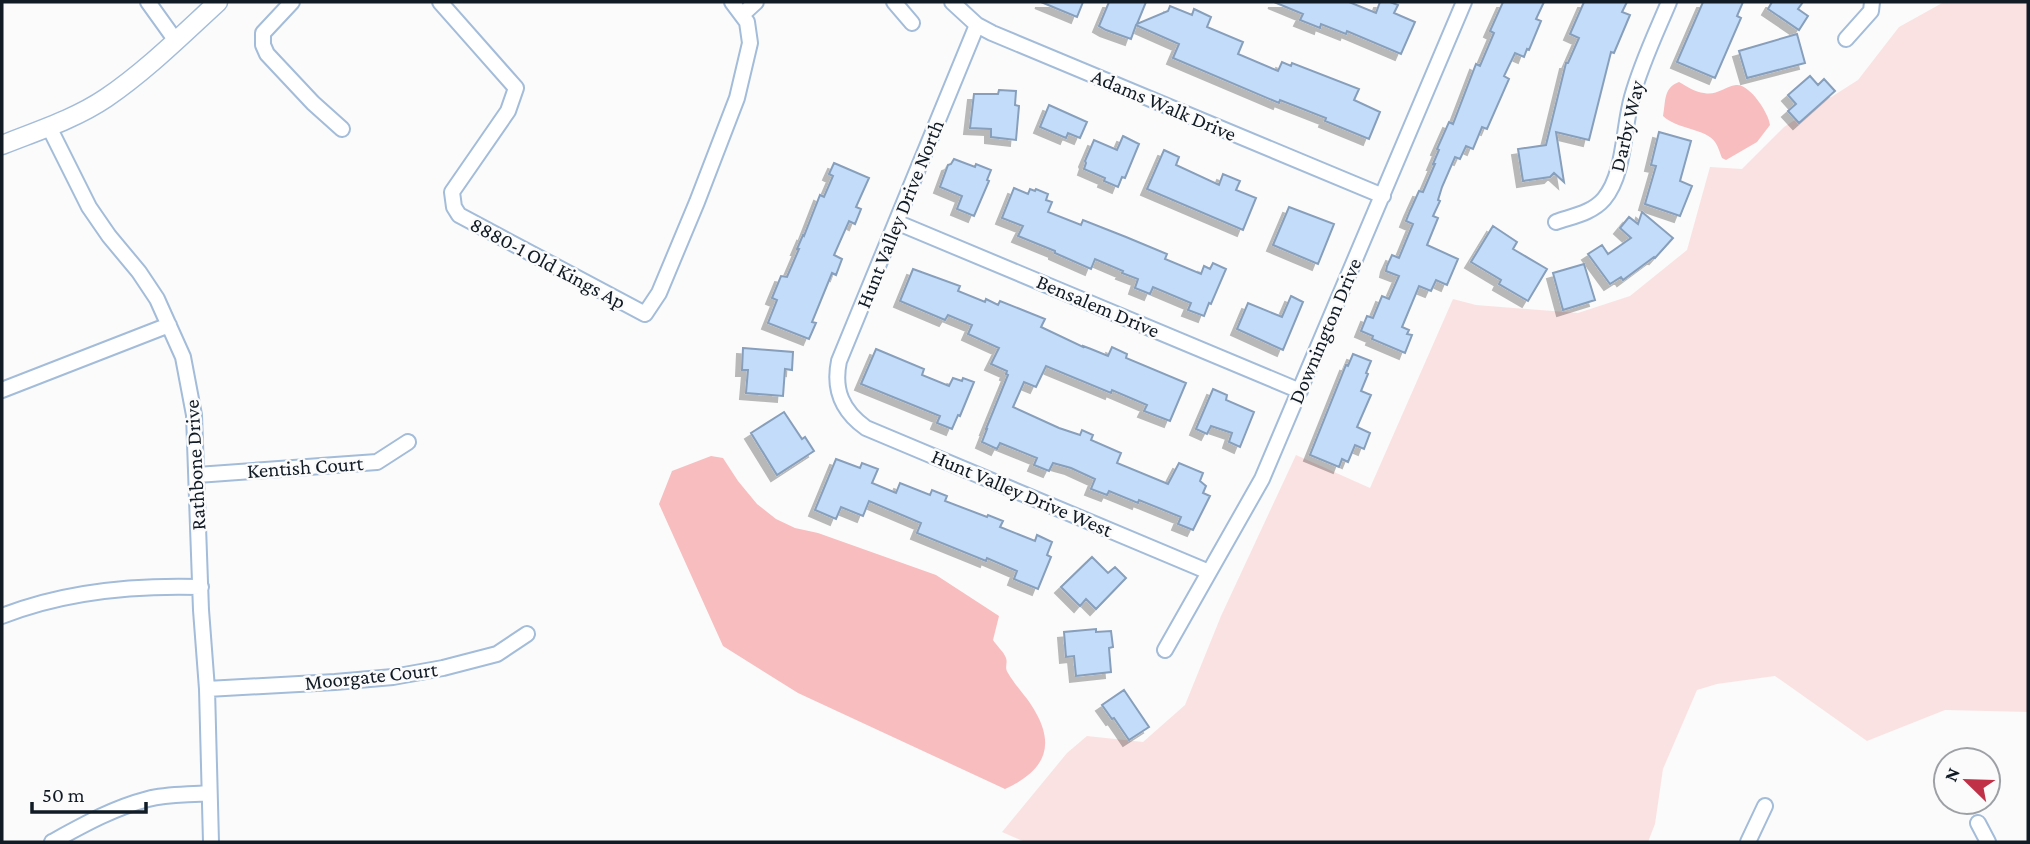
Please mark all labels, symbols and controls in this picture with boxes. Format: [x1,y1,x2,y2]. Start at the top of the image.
street label: Adams Walk Drive [1088,64,1240,146]
street label: Darby Way [1605,78,1649,174]
street label: Hunt Valley Drive North [851,116,949,312]
street label: 8880-1 Old Kings Ap [466,212,630,314]
street label: Downington Drive [1283,254,1367,408]
street label: Bensalem Drive [1033,269,1163,343]
street label: Rathbone Drive [180,399,210,531]
street label: Hunt Valley Drive West [928,444,1117,542]
street label: Kentish Court [246,451,365,483]
street label: Moorgate Court [303,657,440,695]
north arrow [1932,746,2002,816]
text: N [1940,764,1964,785]
scale bar [32,770,145,814]
text: 50 m [42,783,85,807]

